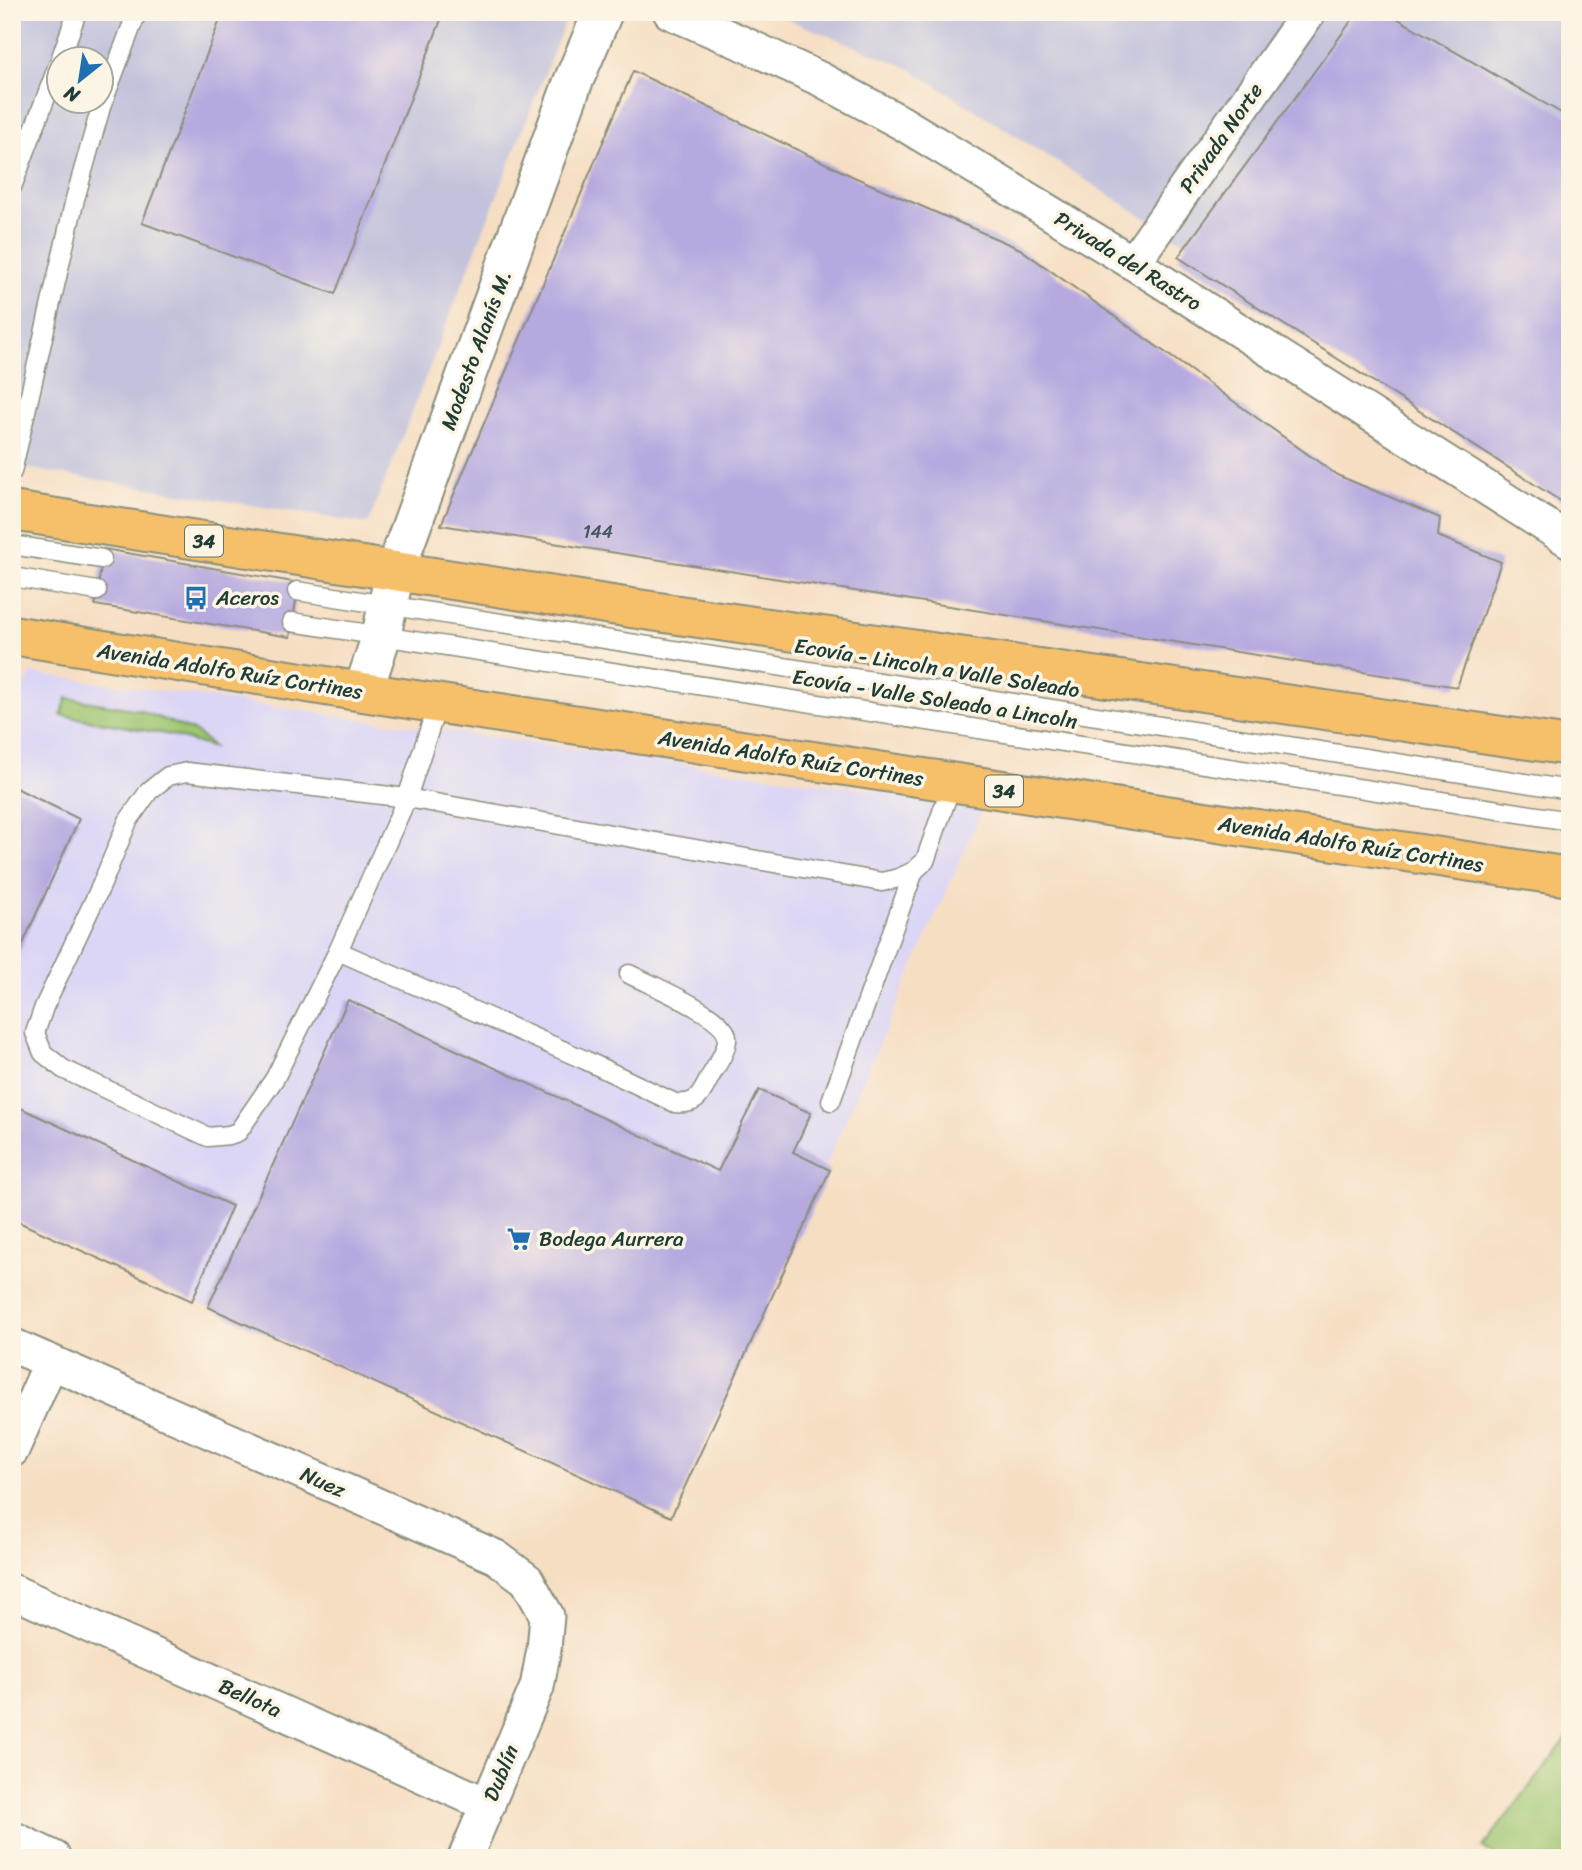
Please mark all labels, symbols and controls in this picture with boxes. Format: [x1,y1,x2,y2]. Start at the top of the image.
north arrow [46,46,116,116]
street label: Privada Norte [1169,74,1273,201]
text: N [57,76,87,112]
street label: Privada del Rastro [1047,200,1209,322]
street label: Modesto Alanís M. [429,264,523,436]
house number: 144 [583,516,613,548]
road number: 34 [185,526,223,556]
place label: Aceros [215,579,279,617]
bus stop icon: Aceros [182,584,210,612]
street label: Ecovía - Lincoln a Valle Soleado [792,627,1083,709]
street label: Avenida Adolfo Ruíz Cortines [94,631,366,711]
street label: Ecovía - Valle Soleado a Lincoln [790,658,1080,740]
street label: Avenida Adolfo Ruíz Cortines [655,718,927,798]
road number: 34 [985,776,1023,806]
street label: Avenida Adolfo Ruíz Cortines [1215,804,1487,884]
place label: Bodega Aurrera [539,1220,684,1258]
supermarket icon: Bodega Aurrera [505,1225,533,1253]
street label: Nuez [294,1455,353,1509]
street label: Bellota [212,1667,288,1729]
street label: Dublín [472,1739,530,1807]

